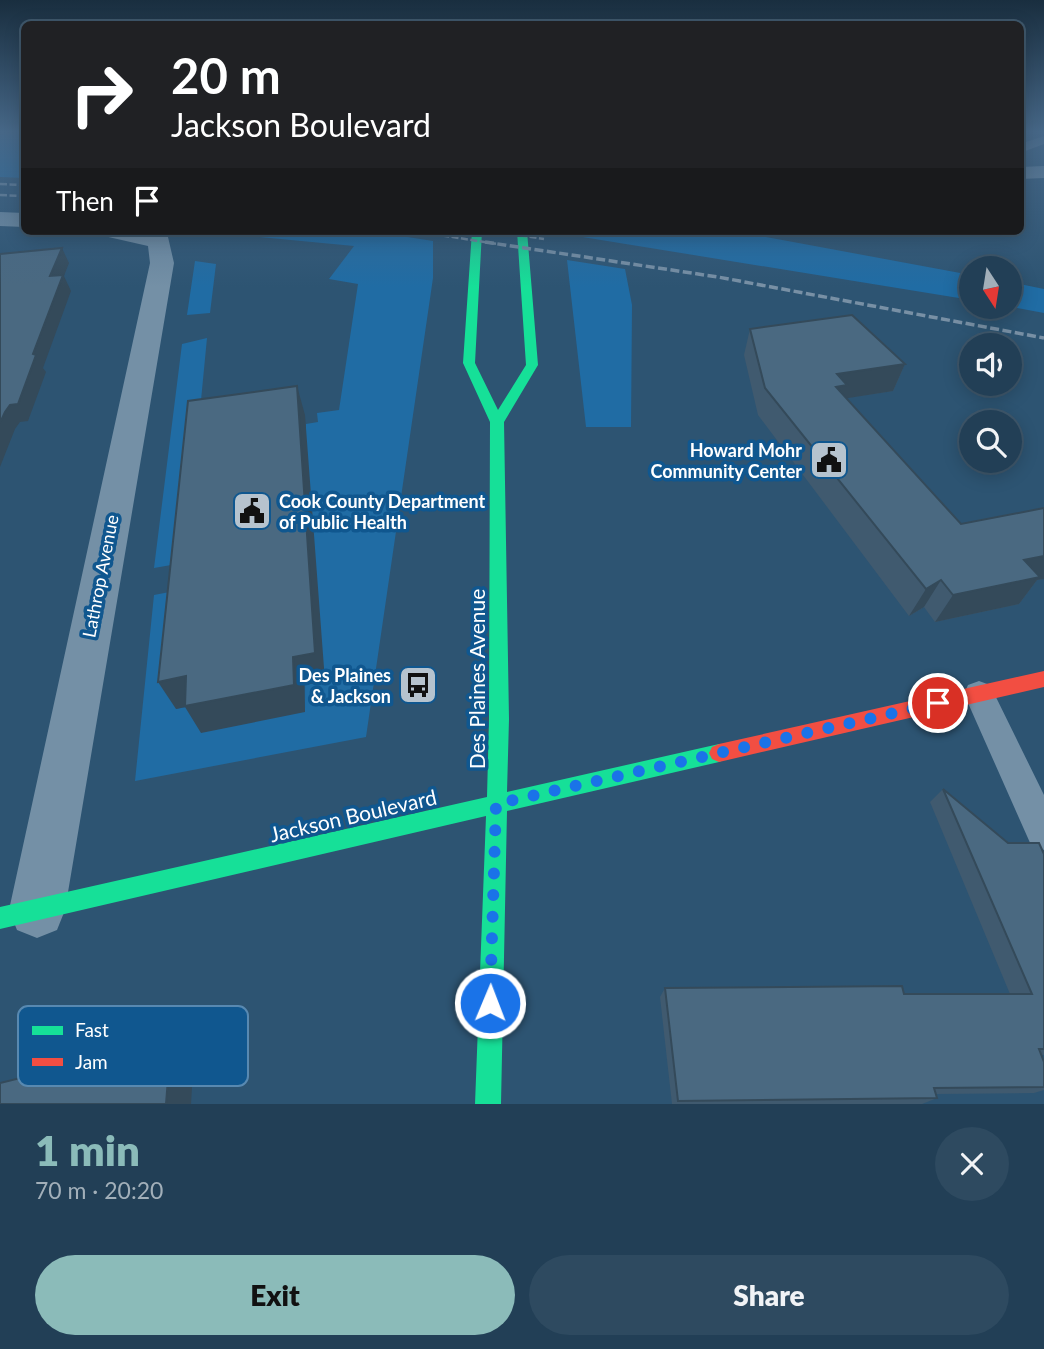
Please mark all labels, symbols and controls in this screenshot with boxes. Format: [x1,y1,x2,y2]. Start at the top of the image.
text: 20 m [171,46,281,104]
icon: right [56,49,147,140]
text: Jackson Boulevard [171,105,431,144]
icon: arrive [128,182,166,220]
text: Then [56,185,114,217]
north arrow [959,256,1022,318]
map controls [959,256,1022,473]
button: sound [959,333,1022,396]
button: search [959,410,1022,473]
place label: Howard Mohr Community Center [650,439,802,482]
public building icon: Howard Mohr Community Center [808,439,850,481]
public building icon: Cook County Department of Public Health [231,490,273,532]
place label: Cook County Department of Public Health [279,490,485,533]
street label: Lathrop Avenue [77,513,123,639]
street label: Des Plaines Avenue [464,589,489,769]
place label: Des Plaines & Jackson [299,664,391,707]
bus stop icon: Des Plaines & Jackson [397,664,439,706]
pin [908,673,968,733]
icon: arrive [919,684,957,722]
street label: Jackson Boulevard [267,784,439,846]
position arrow [453,966,527,1040]
legend [18,1006,248,1086]
text: Fast [75,1018,109,1041]
text: Jam [75,1050,108,1073]
text: 1 min [35,1125,140,1175]
button: close [935,1127,1009,1201]
text: 70 m · 20:20 [35,1176,163,1204]
button: Exit [35,1255,515,1335]
button: Share [529,1255,1009,1335]

